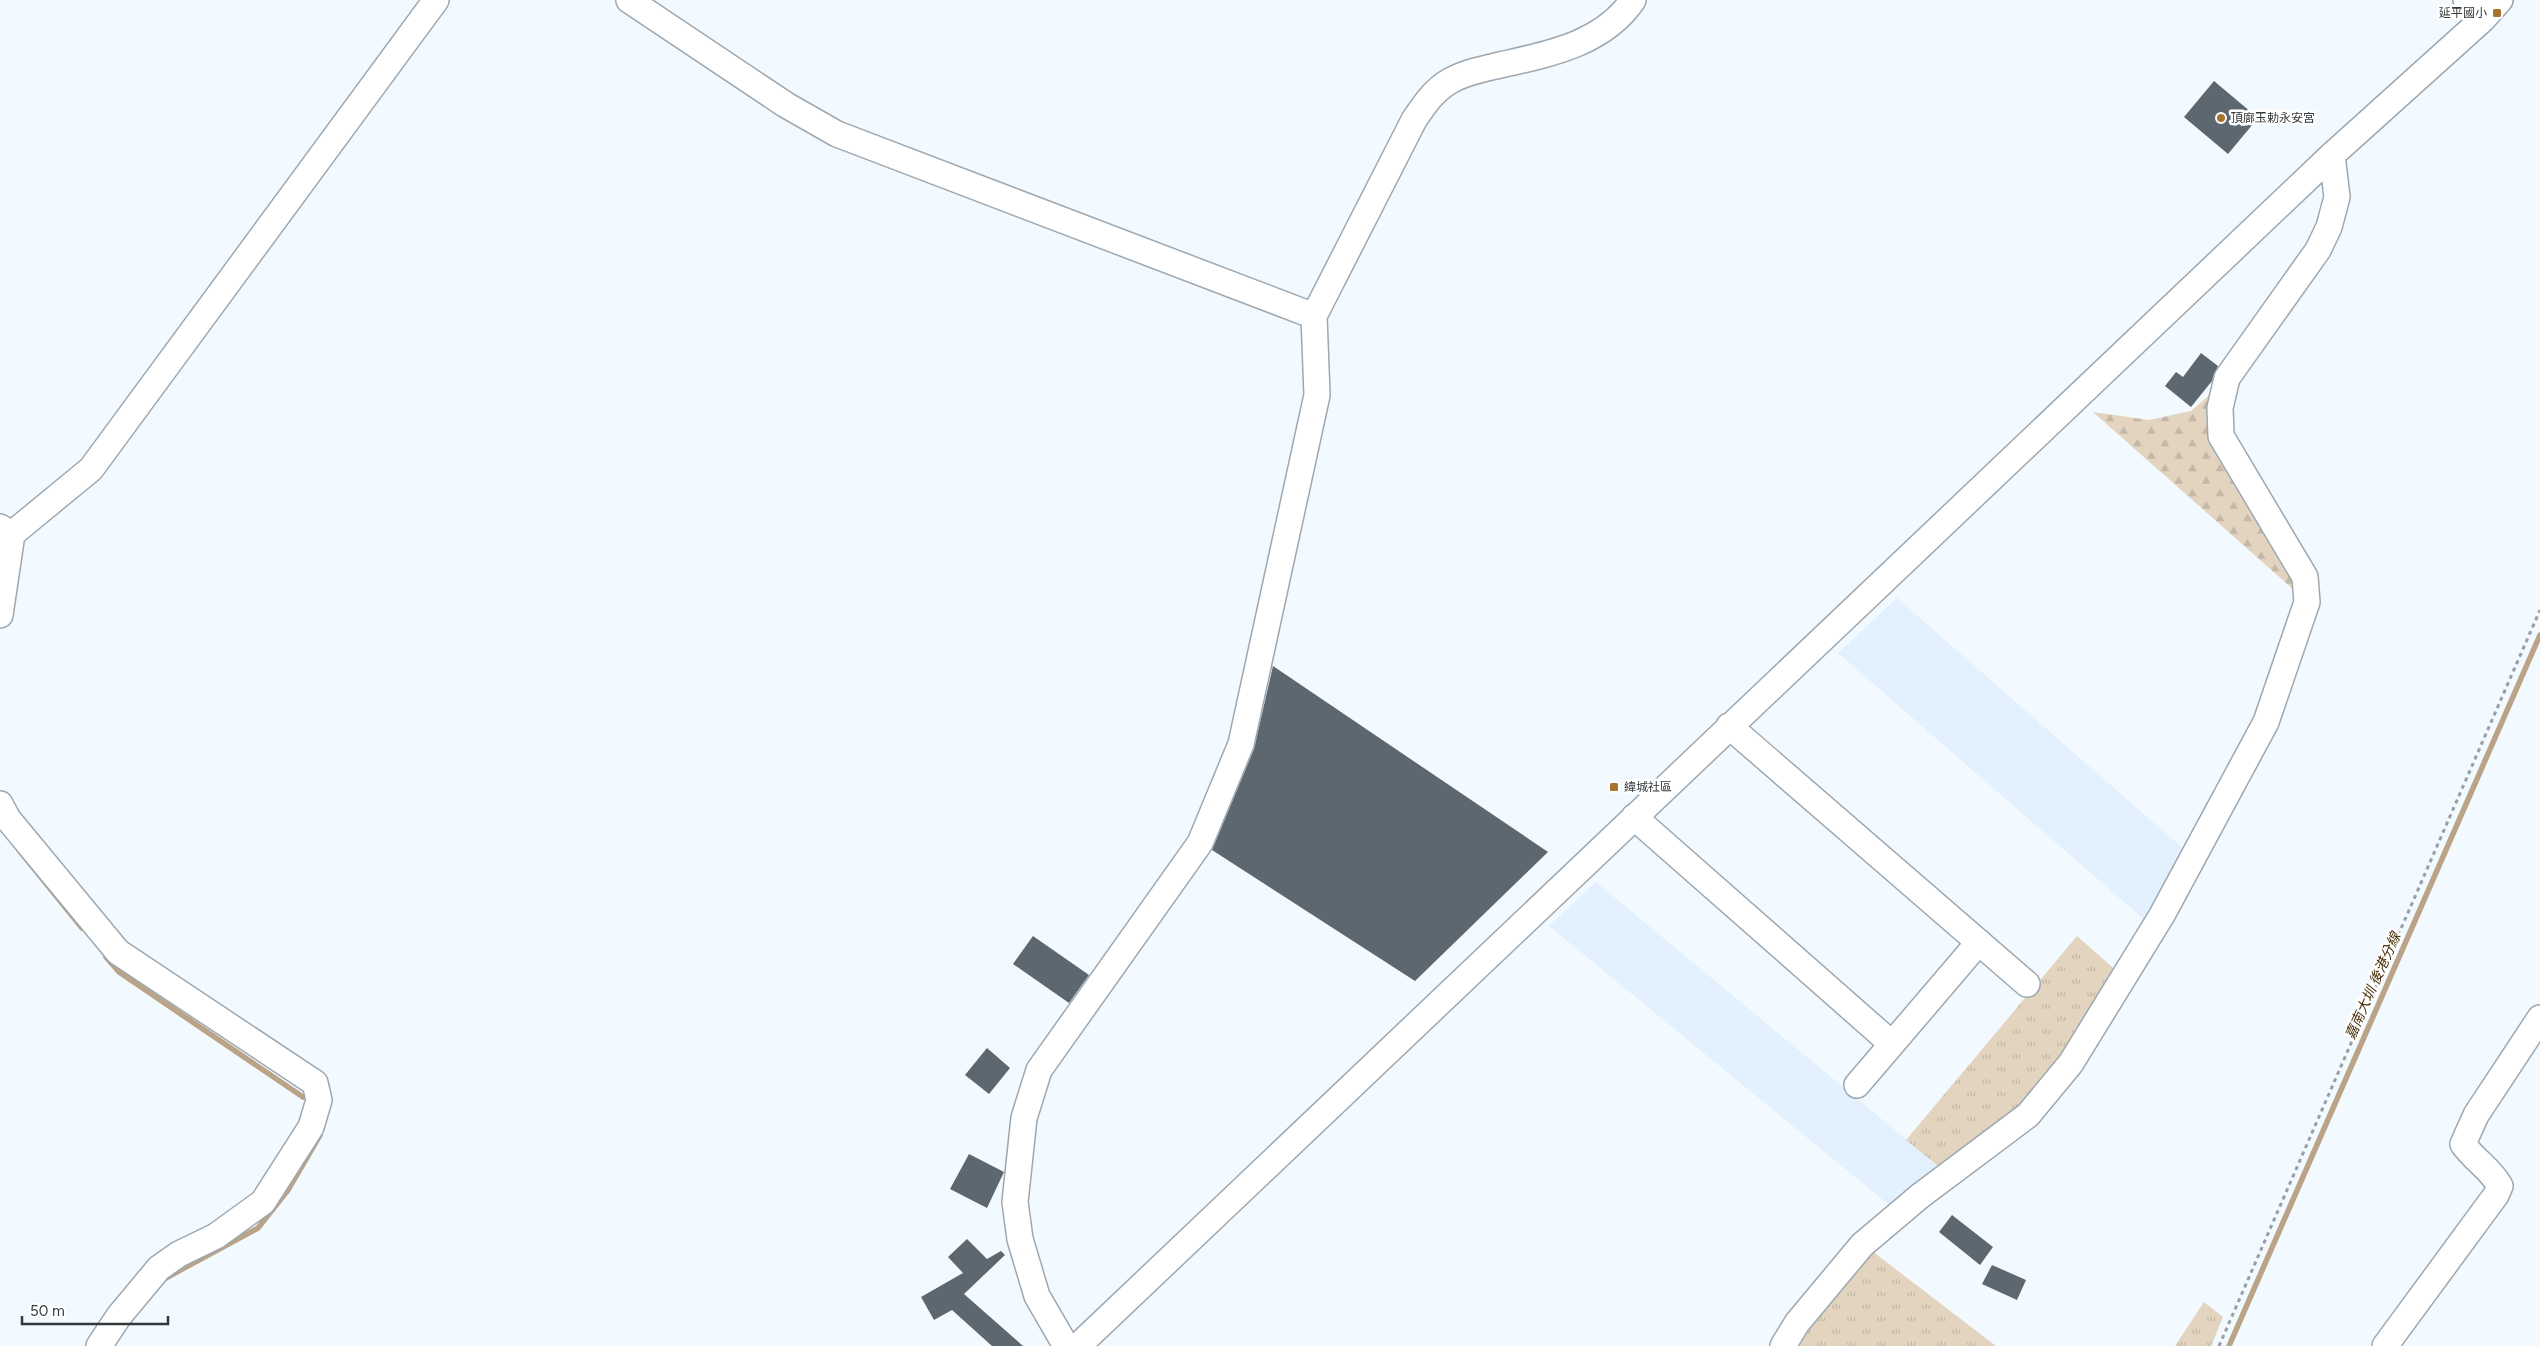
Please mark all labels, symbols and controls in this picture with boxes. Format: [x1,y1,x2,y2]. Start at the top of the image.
place label: 延平國小 [2439,6,2487,20]
marker: 延平國小 [2491,7,2503,19]
place label: 頂廍玉勅永安宮 [2231,111,2315,125]
marker: 頂廍玉勅永安宮 [2215,112,2227,124]
place label: 緯城社區 [1624,780,1672,794]
marker: 緯城社區 [1608,781,1620,793]
water label: 嘉南大圳 後港分線 [2342,928,2405,1042]
scale bar [22,1294,169,1326]
text: 50 m [30,1302,65,1320]

